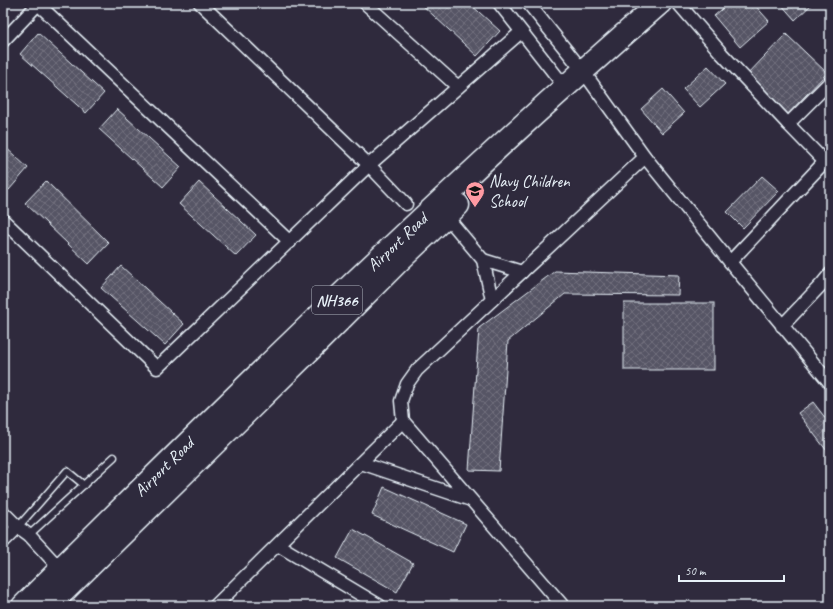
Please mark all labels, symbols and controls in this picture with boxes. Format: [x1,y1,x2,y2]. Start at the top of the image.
place label: Navy Children School [489,171,571,212]
school or university icon: Navy Children School [464,180,486,208]
street label: Airport Road [363,206,434,276]
road number: NH366 [312,286,362,314]
street label: Airport Road [130,431,201,501]
scale bar [679,557,784,583]
text: 50 m [685,563,707,579]

